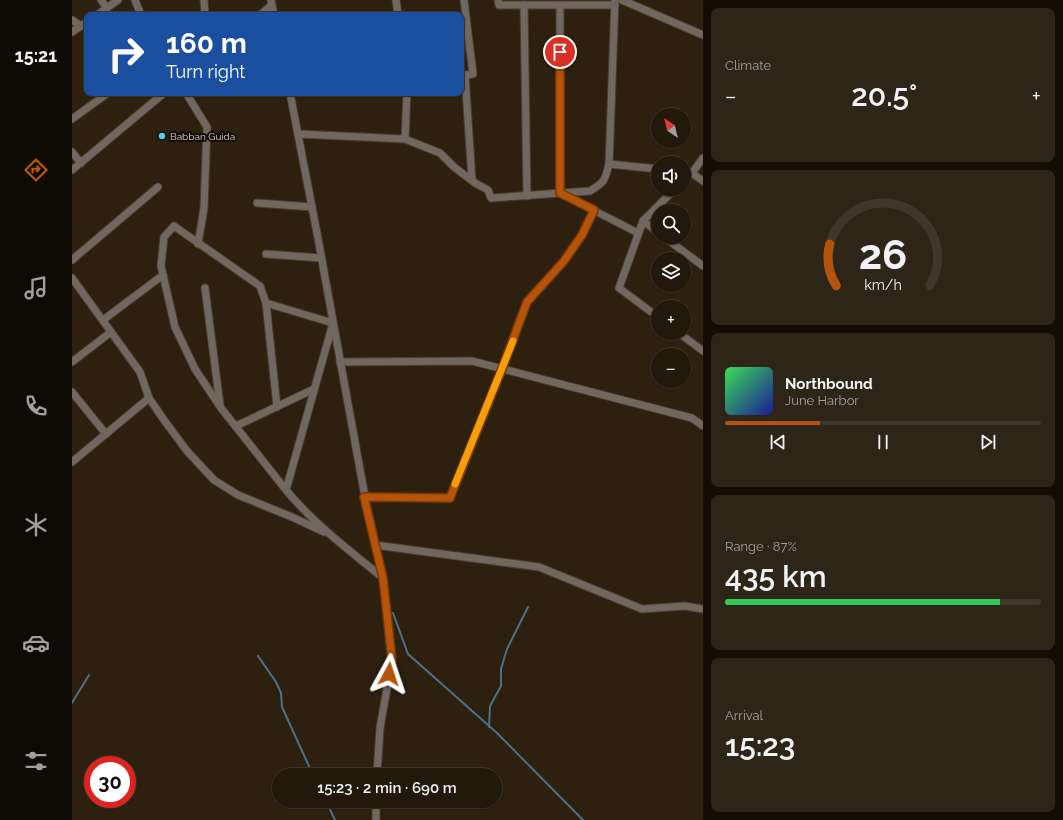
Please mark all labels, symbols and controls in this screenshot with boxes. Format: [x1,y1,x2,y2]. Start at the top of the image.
text: 160 m [166,27,247,60]
icon: right [100,28,152,80]
pin [543,35,577,69]
icon: arrive [549,41,571,63]
text: 15:21 [15,45,57,66]
text: Climate [725,58,771,73]
text: Turn right [166,61,245,82]
text: 20.5° [851,78,917,113]
text: − [725,83,737,109]
text: + [1032,83,1041,109]
north arrow [651,108,691,148]
map controls [651,108,691,388]
marker: Babban Guida [157,131,167,141]
place label: Babban Guida [170,131,235,142]
icon: directions [22,156,50,184]
button: sound [651,156,691,196]
button: search [651,204,691,244]
text: 26 [859,229,907,278]
button: layers [651,252,691,292]
icon: music [22,274,50,302]
text: km/h [864,276,902,292]
button: + [651,300,691,340]
button: − [651,348,691,388]
text: Northbound [785,375,873,393]
icon: phone [22,392,50,420]
text: June Harbor [785,393,859,408]
icon: previous [767,431,789,453]
icon: pause [872,431,894,453]
icon: next [977,431,999,453]
icon: climate [22,511,50,539]
text: Range · 87% [725,539,797,554]
text: 435 km [725,559,827,594]
icon: car [22,629,50,657]
position arrow [368,653,410,695]
text: Arrival [725,708,763,723]
text: 15:23 [725,728,795,763]
icon: filters [22,747,50,775]
speed limit sign: 30 [84,756,136,808]
text: 15:23 · 2 min · 690 m [317,779,457,797]

